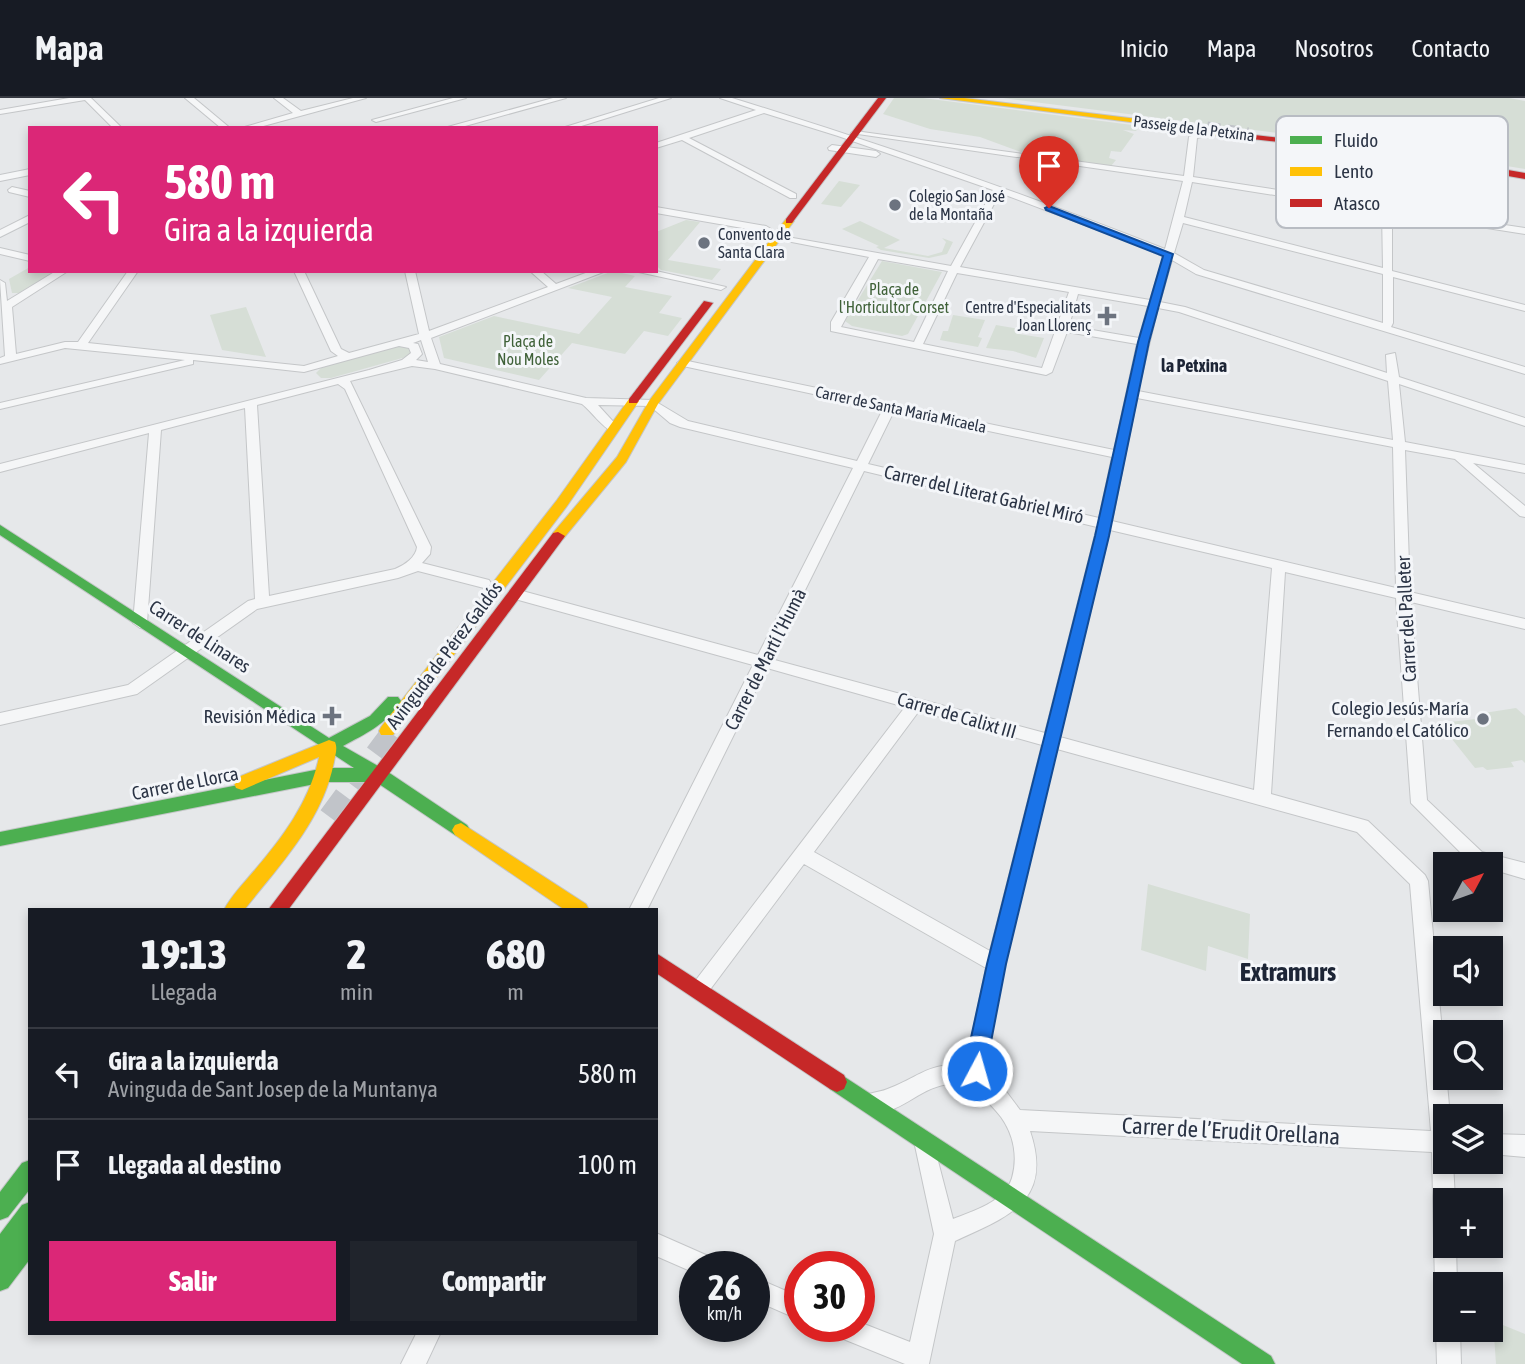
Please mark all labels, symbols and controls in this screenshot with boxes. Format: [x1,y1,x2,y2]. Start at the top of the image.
text: Mapa [35,29,103,67]
text: Inicio [1120,35,1169,62]
text: Mapa [1207,35,1256,62]
text: Nosotros [1294,35,1373,62]
text: Contacto [1411,35,1490,62]
street label: Passeig de la Petxina [1132,112,1256,145]
legend [1276,116,1508,228]
text: Fluido [1334,129,1378,151]
pin [1019,136,1079,208]
icon: arrive [1030,147,1068,185]
text: 580 m [164,153,275,209]
icon: left [49,154,140,245]
text: Lento [1334,160,1373,182]
place label: Colegio San José de la Montaña [909,187,1005,223]
text: Atasco [1334,192,1380,214]
marker: Colegio San José de la Montaña [887,197,903,213]
text: Gira a la izquierda [164,211,374,248]
place label: Convento de Santa Clara [718,225,791,261]
marker: Convento de Santa Clara [696,235,712,251]
park label: Plaça de l'Horticultor Corset [839,280,950,316]
place label: Centre d'Especialitats Joan Llorenç [965,298,1091,335]
marker: Centre d'Especialitats Joan Llorenç [1097,306,1117,326]
park label: Plaça de Nou Moles [497,332,559,368]
district label: la Petxina [1161,355,1227,376]
street label: Carrer de Santa Maria Micaela [814,382,988,436]
street label: Carrer del Literat Gabriel Miró [882,460,1086,528]
street label: Carrer del Palleter [1392,555,1420,683]
street label: Avinguda de Pérez Galdós [381,577,507,733]
street label: Carrer de Martí l’Humà [720,584,810,734]
street label: Carrer de Linares [145,595,255,677]
street label: Carrer de Calixt III [895,688,1019,742]
place label: Colegio Jesús-María Fernando el Católico [1326,697,1469,741]
place label: Revisión Médica [204,705,316,727]
marker: Revisión Médica [322,706,342,726]
marker: Colegio Jesús-María Fernando el Católico [1475,711,1491,727]
street label: Carrer de Llorca [130,762,240,804]
north arrow [1433,852,1503,922]
map controls [1433,852,1503,1342]
text: 19:13 [141,930,227,978]
text: 2 [347,930,366,978]
text: 680 [486,930,545,978]
button: sound [1433,936,1503,1006]
district label: Extramurs [1240,957,1336,987]
text: Llegada [151,979,218,1005]
text: min [340,979,373,1005]
text: m [507,979,524,1005]
button: search [1433,1020,1503,1090]
position arrow [940,1034,1014,1108]
text: Gira a la izquierda [108,1046,279,1076]
icon: left [49,1055,87,1093]
text: 580 m [578,1059,637,1089]
text: Avinguda de Sant Josep de la Muntanya [108,1076,438,1102]
button: layers [1433,1104,1503,1174]
street label: Carrer de l’Erudit Orellana [1121,1112,1341,1150]
icon: arrive [49,1146,87,1184]
text: Llegada al destino [108,1150,281,1180]
text: 100 m [578,1150,637,1180]
button: + [1433,1188,1503,1258]
button: Salir [49,1241,336,1321]
button: Compartir [350,1241,637,1321]
speed limit sign: 30 [784,1251,875,1342]
text: 26 [708,1267,741,1307]
button: − [1433,1272,1503,1342]
text: km/h [707,1303,742,1324]

